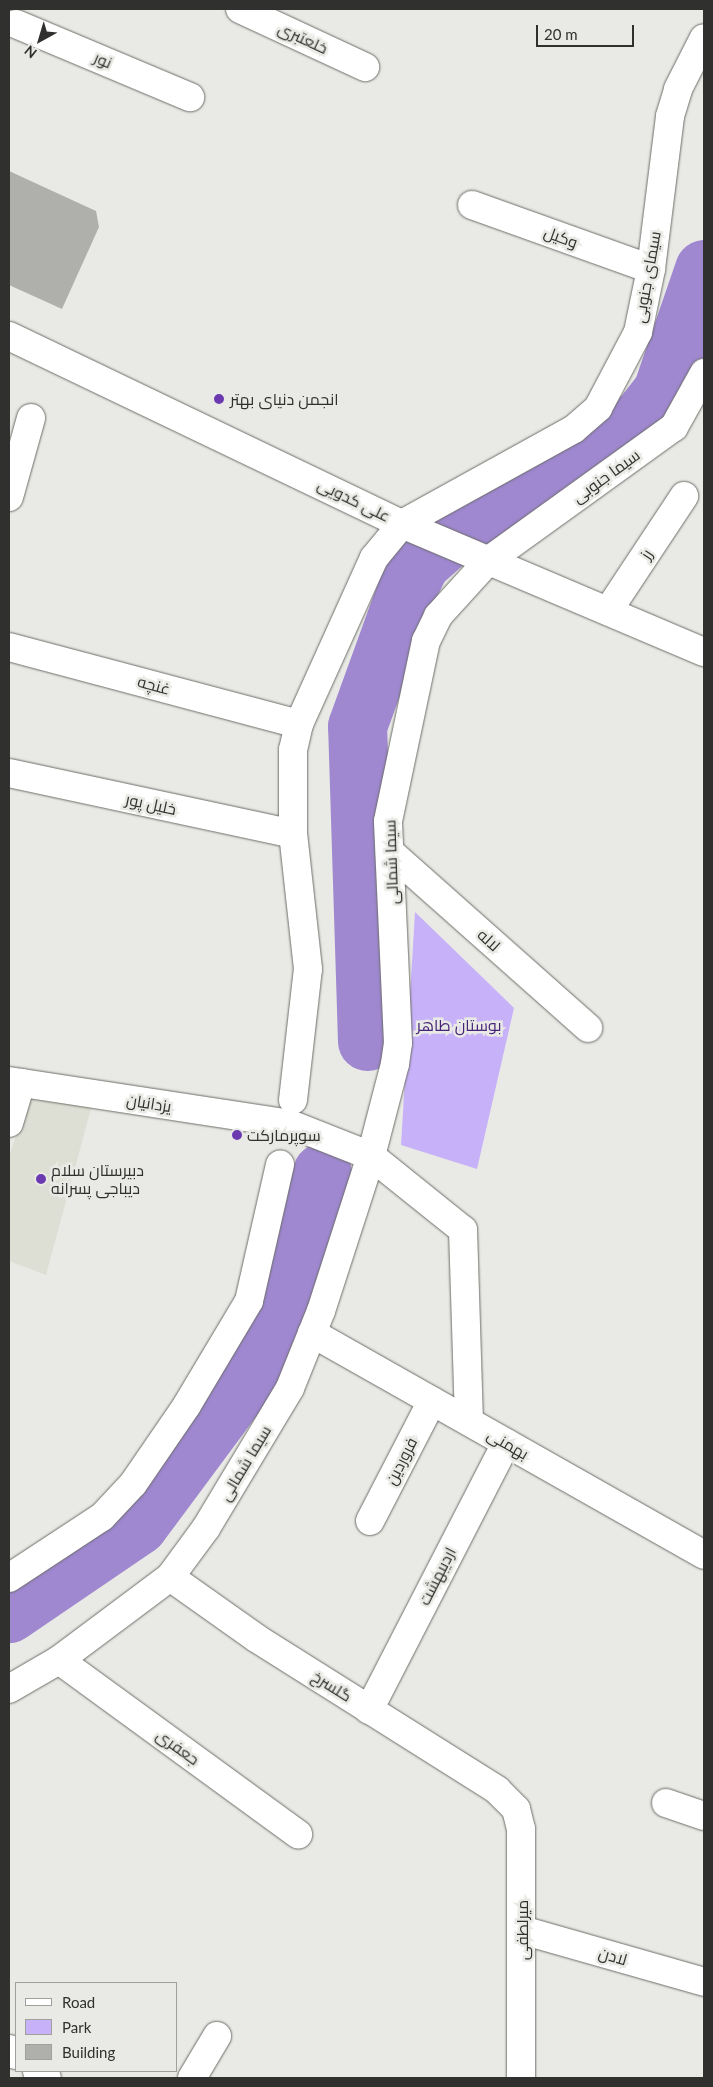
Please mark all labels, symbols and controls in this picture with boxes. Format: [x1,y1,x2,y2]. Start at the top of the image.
north arrow [15,15,65,65]
scale bar [538,15,636,47]
street label: خلعتبری [275,18,331,58]
text: 20 m [544,25,578,43]
text: N [21,42,40,62]
street label: نور [91,48,115,72]
street label: وکیل [541,222,581,252]
street label: سیمای جنوبی [629,229,665,325]
place label: انجمن دنیای بهتر [230,389,338,409]
marker: انجمن دنیای بهتر [212,392,226,406]
street label: سیما جنوبی [568,445,644,507]
street label: علی کدویی [315,474,393,526]
street label: رز [636,545,656,563]
street label: غنچه [136,671,172,699]
street label: خلیل‌ پور [124,789,178,819]
street label: سیما شمالی [380,819,402,905]
street label: لاله [474,925,504,955]
park label: بوستان طاهر [416,1015,502,1035]
street label: یزدانیان [125,1090,173,1116]
place label: سوپرمارکت [247,1125,321,1145]
marker: سوپرمارکت [231,1129,243,1141]
place label: دبیرستان سلام دیباجی پسرانه [51,1160,144,1198]
marker: دبیرستان سلام دیباجی پسرانه [35,1173,47,1185]
street label: سیما شمالی [215,1422,275,1504]
street label: بهمنی [484,1425,532,1463]
street label: فروردین [381,1434,421,1488]
street label: اردیبهشت [414,1544,460,1608]
street label: گلسرخ [309,1666,355,1706]
street label: جعفری [153,1725,203,1769]
street label: میرلطفی [512,1900,532,1960]
street label: لادن [597,1943,629,1969]
legend [15,1982,178,2072]
text: Road [62,1993,95,2011]
text: Park [62,2018,91,2036]
text: Building [62,2043,115,2061]

